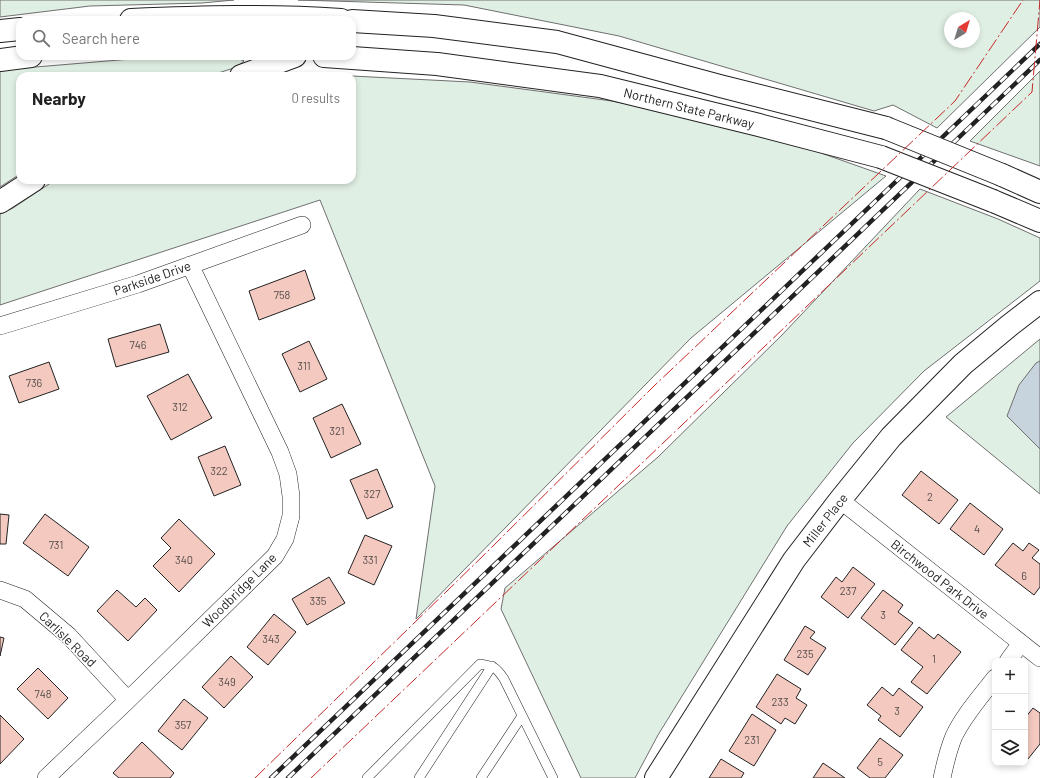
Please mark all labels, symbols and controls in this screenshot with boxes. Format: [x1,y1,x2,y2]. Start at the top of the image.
north arrow [944,12,980,48]
search box [16,16,356,60]
icon: search [30,27,52,49]
text: Search here [62,29,140,47]
street label: Northern State Parkway [622,84,756,132]
text: Nearby [32,88,86,108]
text: 0 results [291,90,340,106]
street label: Parkside Drive [111,257,193,299]
house number: 758 [274,288,291,301]
house number: 746 [130,338,147,351]
house number: 311 [297,359,311,372]
house number: 736 [26,376,43,389]
house number: 312 [172,400,188,413]
house number: 321 [329,424,345,437]
house number: 322 [210,464,228,477]
house number: 327 [364,487,380,500]
street label: Miller Place [799,490,851,550]
house number: 2 [927,490,933,503]
house number: 4 [974,522,980,535]
street label: Birchwood Park Drive [888,536,992,622]
house number: 731 [49,538,63,551]
street label: Woodbridge Lane [198,549,280,631]
house number: 340 [175,553,193,566]
house number: 331 [362,553,378,566]
house number: 6 [1021,569,1027,582]
house number: 237 [840,584,856,597]
house number: 335 [310,594,327,607]
street label: Carlisle Road [36,608,100,670]
house number: 3 [880,608,886,621]
house number: 343 [262,632,280,645]
house number: 235 [796,647,814,660]
house number: 1 [932,652,936,665]
map controls [992,658,1028,766]
button: + [992,658,1028,694]
house number: 349 [218,675,236,688]
house number: 748 [35,687,52,700]
button: − [992,694,1028,730]
house number: 233 [771,695,789,708]
house number: 3 [894,704,900,717]
house number: 357 [175,718,191,731]
button: layers [992,730,1028,766]
house number: 231 [744,733,760,746]
house number: 5 [877,755,883,768]

